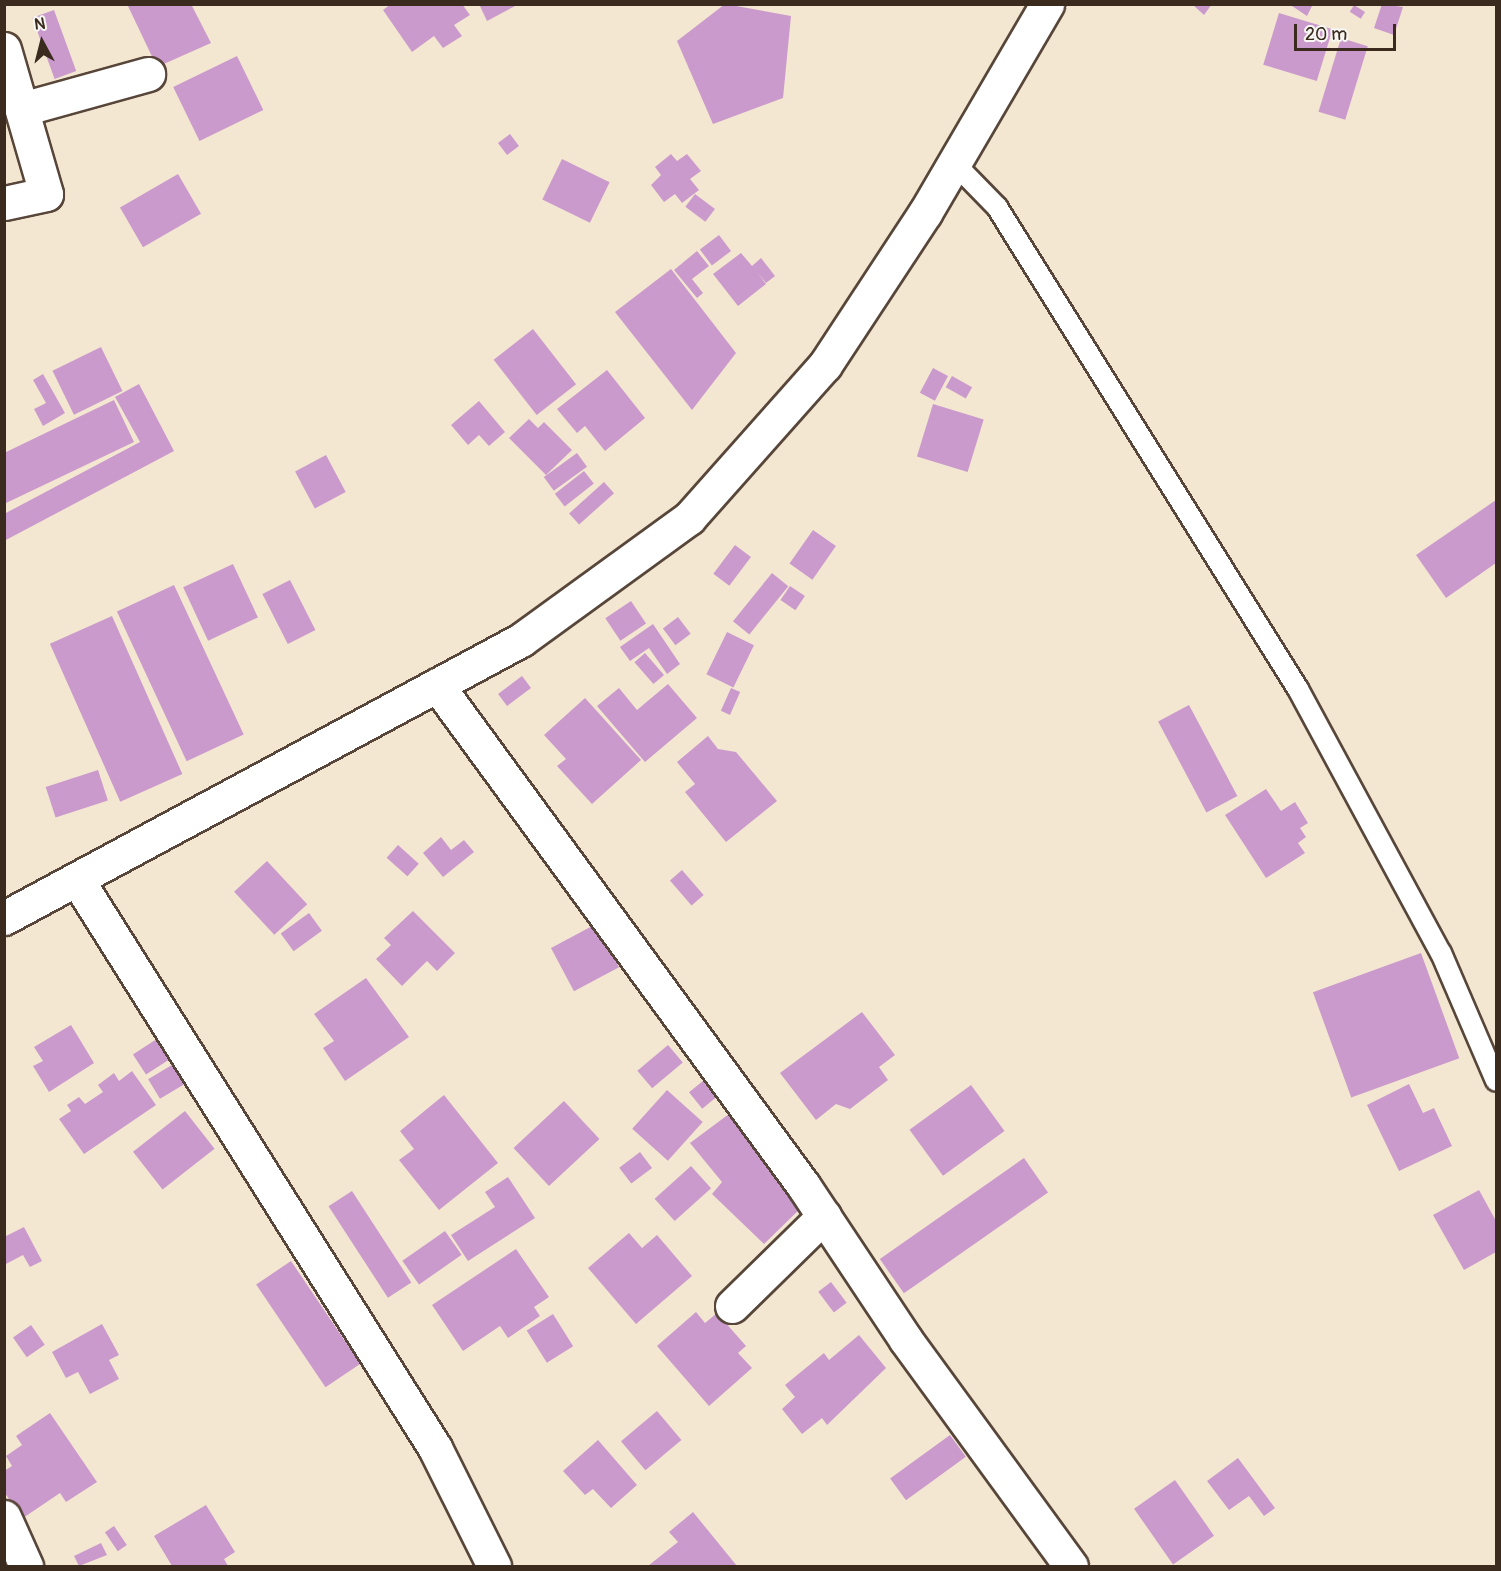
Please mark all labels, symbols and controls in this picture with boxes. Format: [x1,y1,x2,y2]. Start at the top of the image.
north arrow [12,12,72,72]
scale bar [1297,12,1399,50]
text: N [33,14,46,35]
text: 20 m [1305,23,1347,46]

